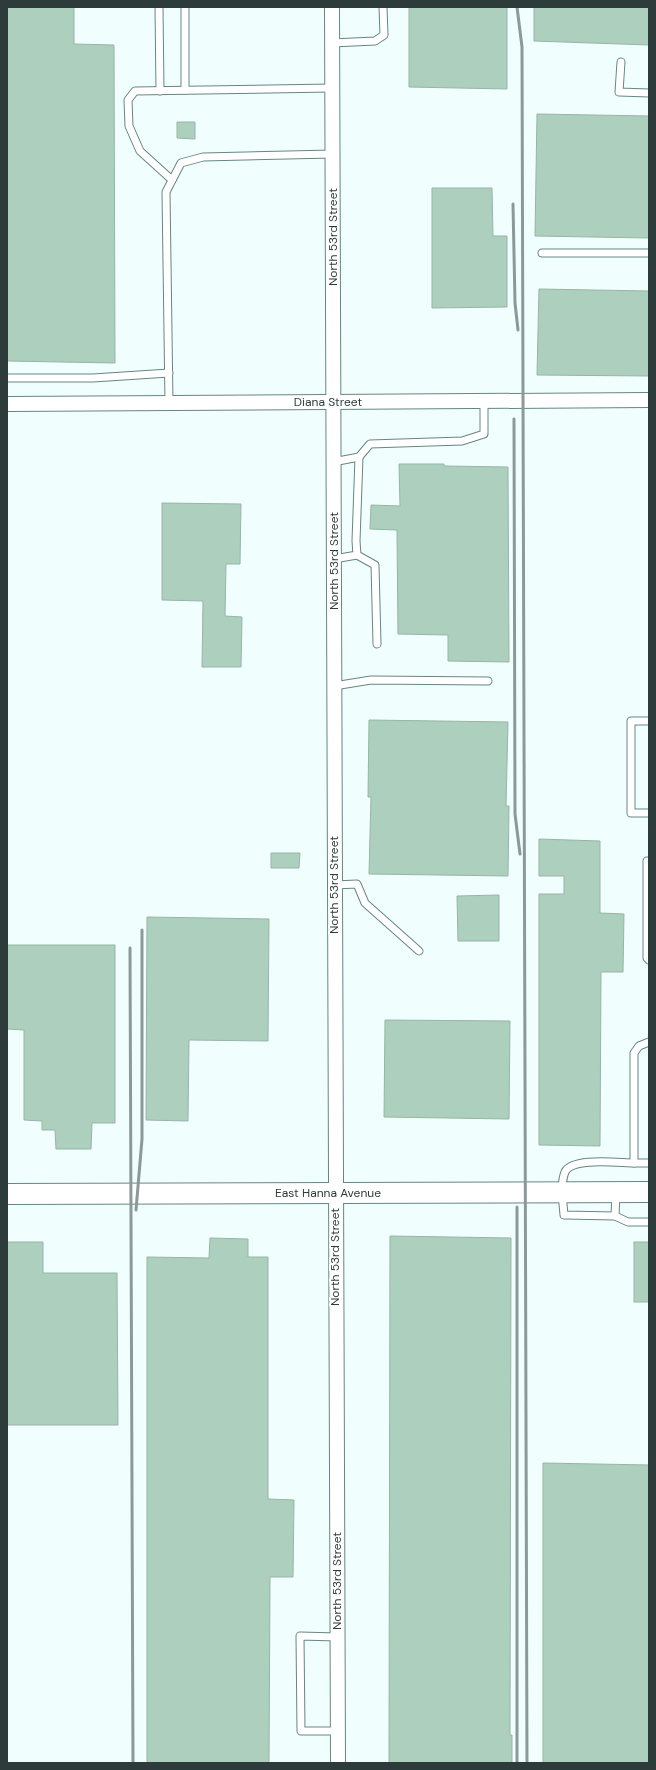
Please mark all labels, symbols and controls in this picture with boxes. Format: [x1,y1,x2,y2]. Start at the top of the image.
street label: North 53rd Street [325,188,341,286]
street label: Diana Street [294,394,362,410]
street label: North 53rd Street [326,512,342,610]
street label: North 53rd Street [326,836,342,934]
street label: East Hanna Avenue [275,1185,381,1201]
street label: North 53rd Street [327,1208,343,1306]
street label: North 53rd Street [329,1532,345,1630]

